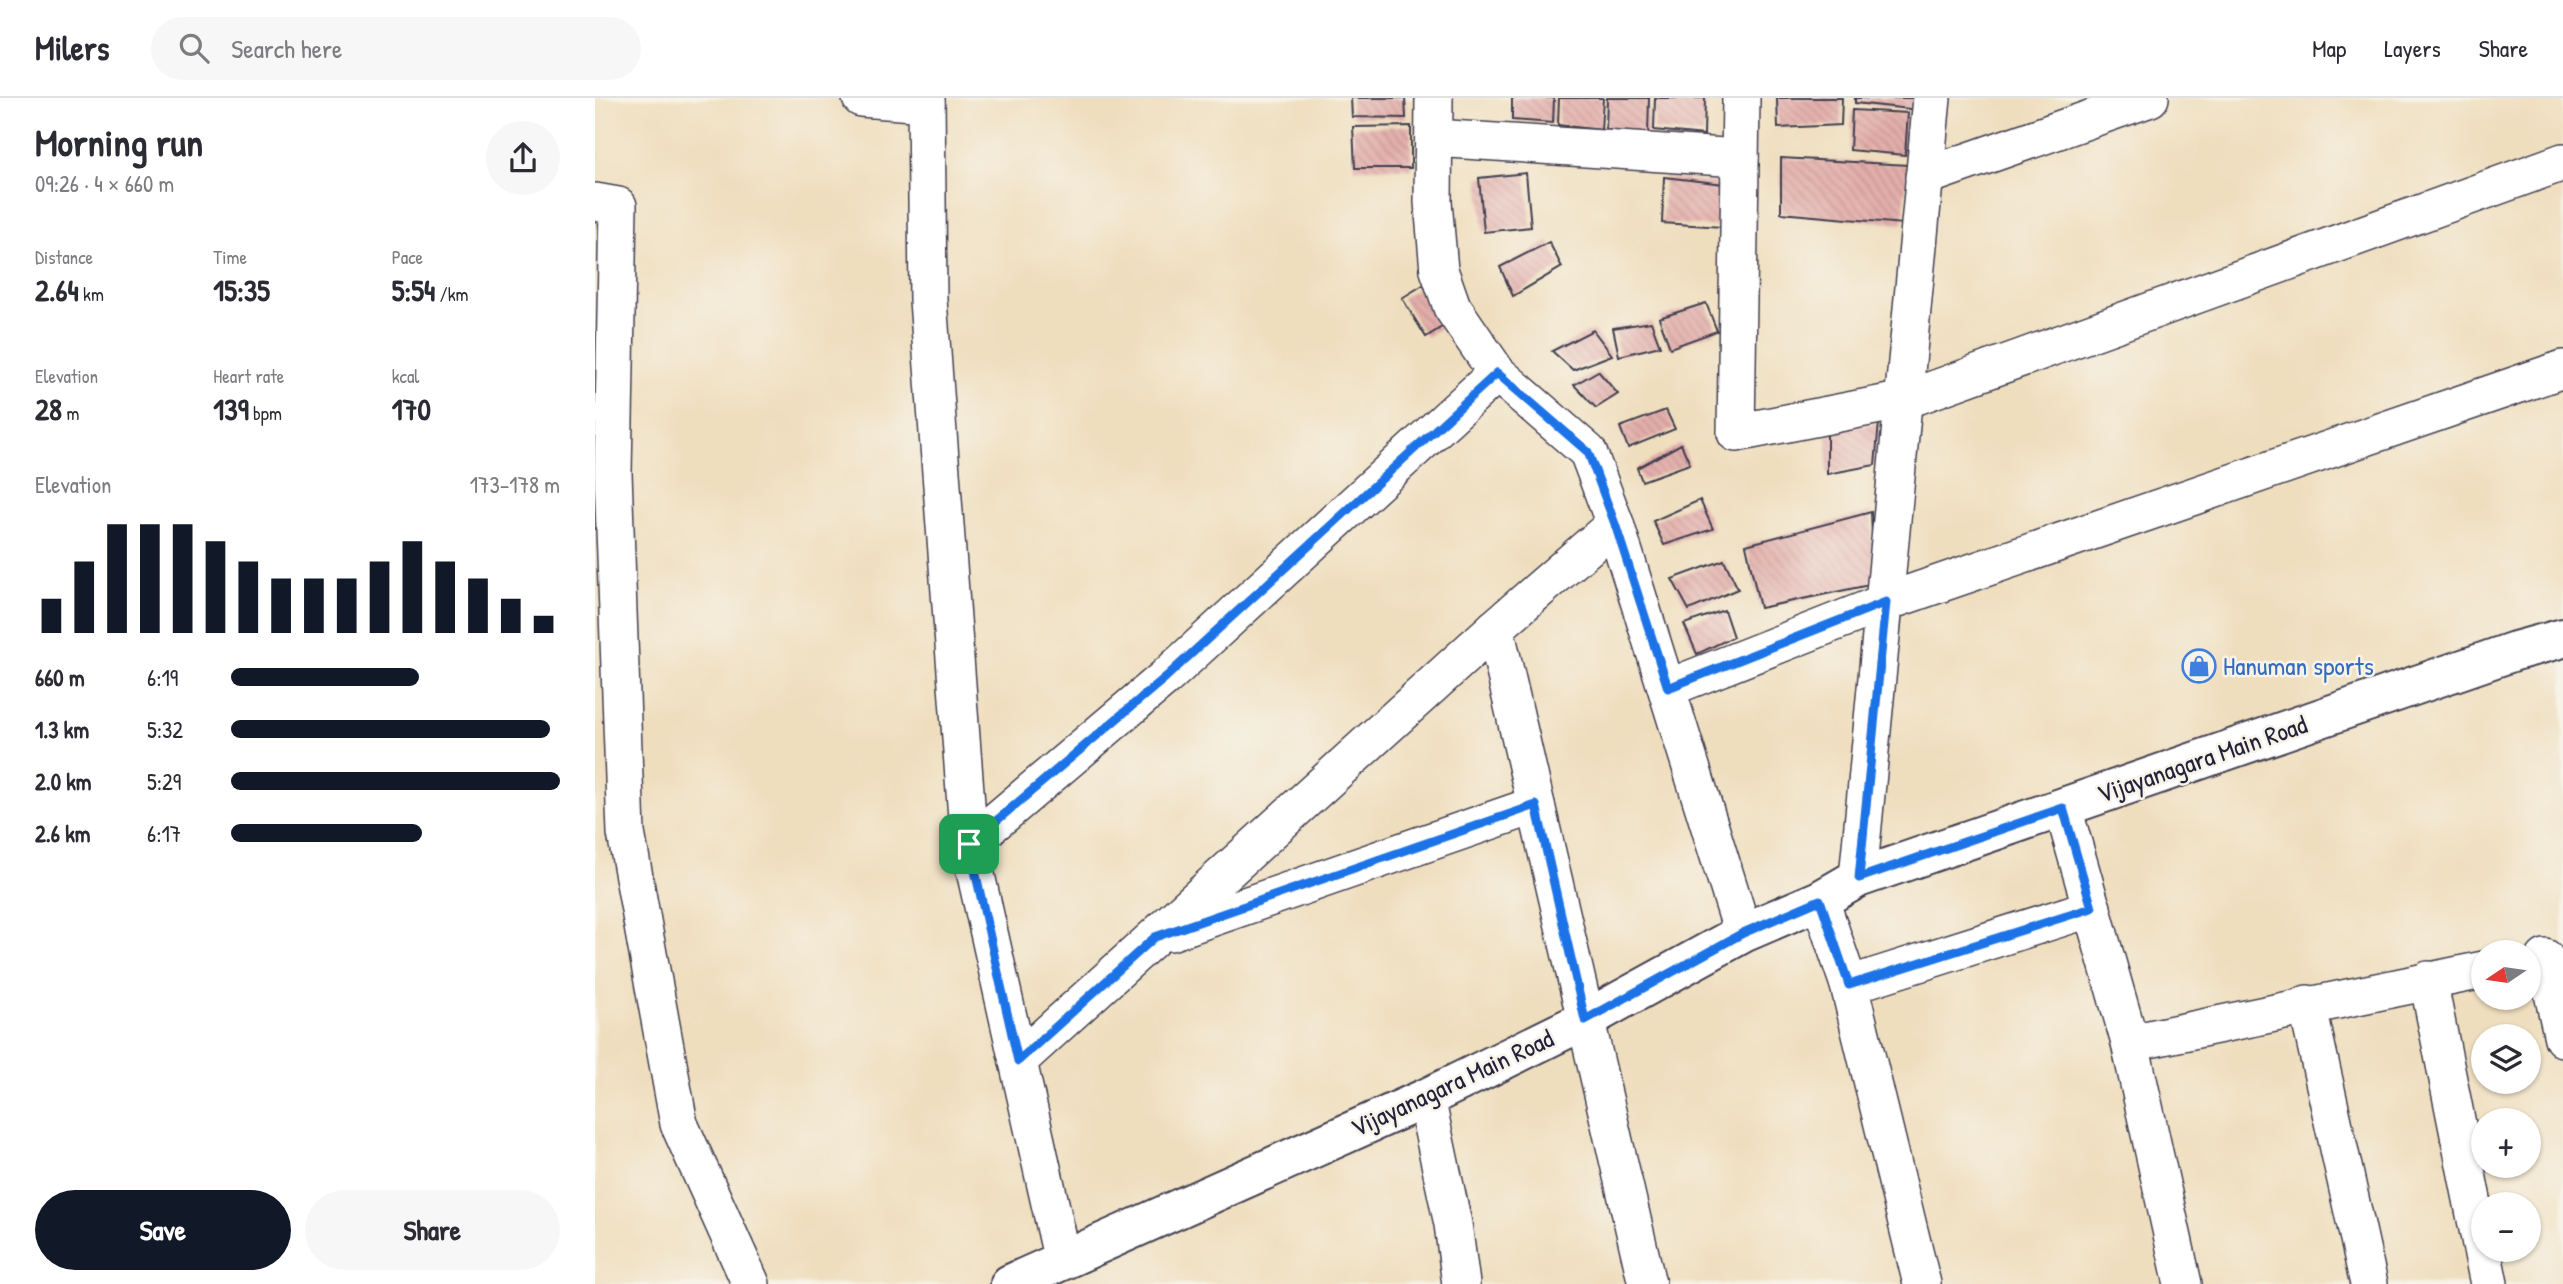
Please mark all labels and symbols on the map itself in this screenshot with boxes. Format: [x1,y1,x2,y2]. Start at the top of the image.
shop icon: Hanuman sports [2180,647,2218,685]
place label: Hanuman sports [2223,648,2374,683]
street label: Vijayanagara Main Road [2092,706,2311,811]
pin [939,814,999,874]
north arrow [2471,940,2541,1010]
street label: Vijayanagara Main Road [1345,1020,1559,1145]

